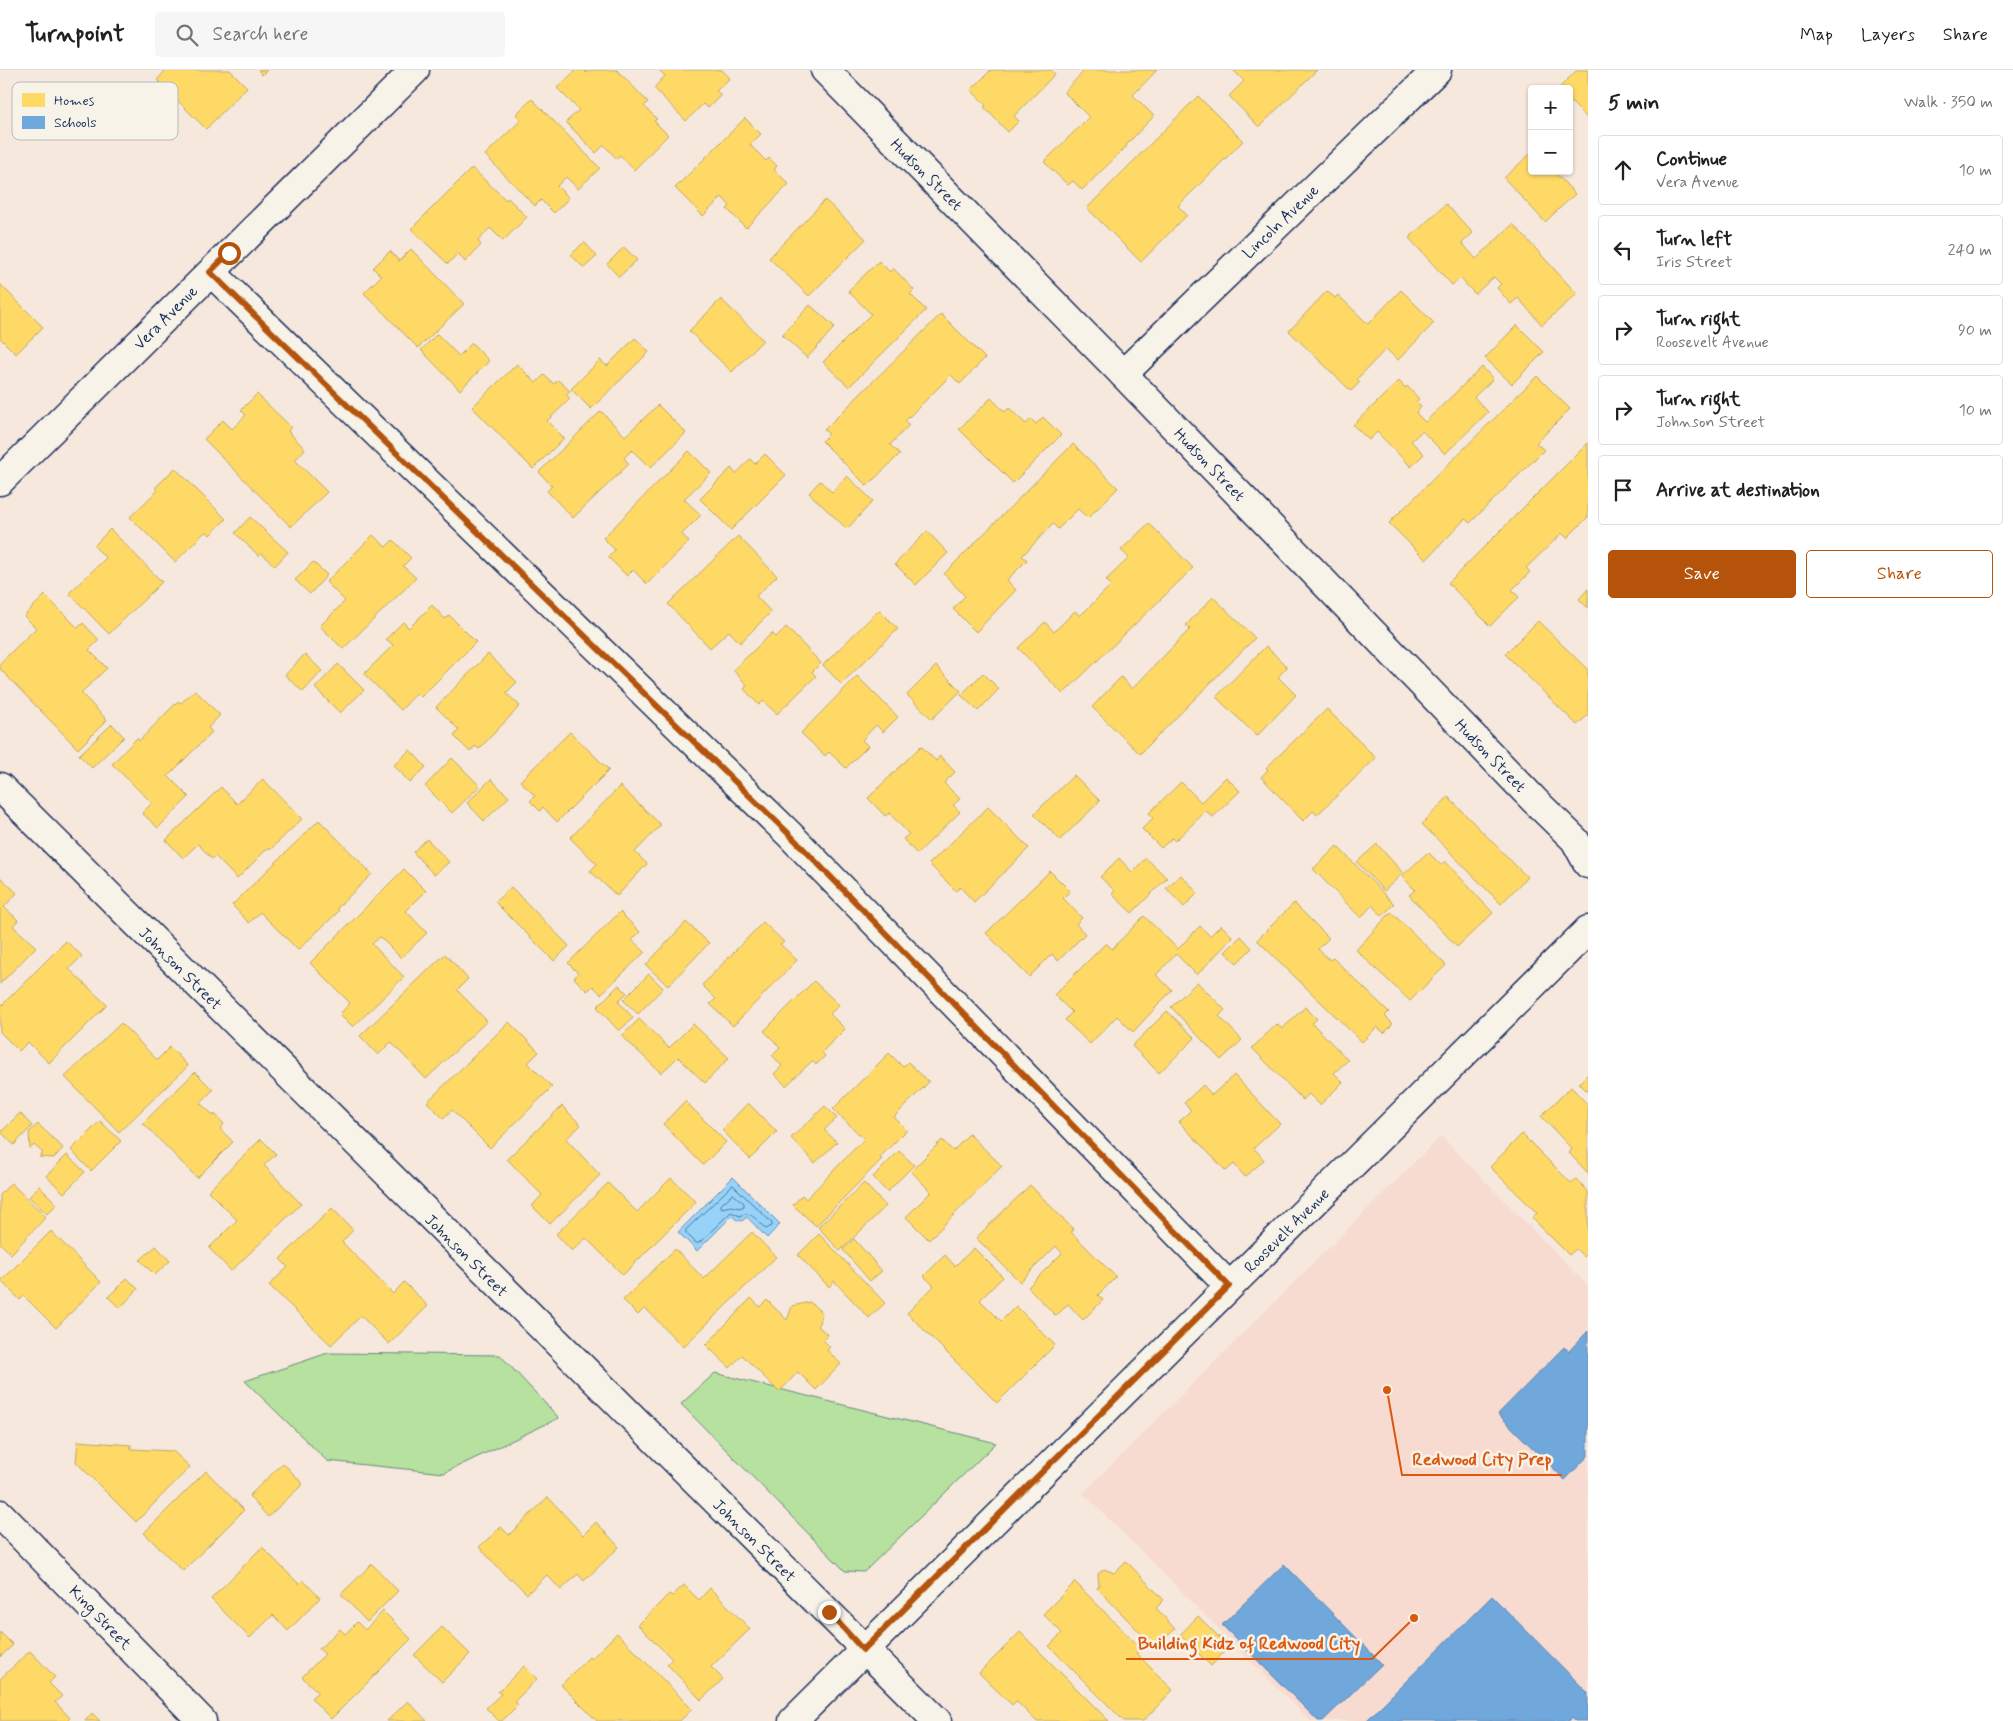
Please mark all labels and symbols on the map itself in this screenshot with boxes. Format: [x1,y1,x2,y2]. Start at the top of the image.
legend [12,82,178,140]
text: Homes [54,92,95,110]
text: Schools [54,114,97,132]
street label: Hudson Street [885,134,967,216]
street label: Lincoln Avenue [1238,180,1324,264]
route start [218,242,241,265]
street label: Vera Avenue [129,281,203,355]
street label: Hudson Street [1169,424,1249,506]
street label: Hudson Street [1450,715,1530,797]
street label: Johnson Street [134,923,226,1015]
street label: Roosevelt Avenue [1240,1184,1334,1278]
street label: Johnson Street [420,1210,512,1302]
callout: Redwood City Prep [1402,1442,1562,1475]
text: Redwood City Prep [1412,1448,1552,1472]
street label: Johnson Street [708,1495,800,1587]
street label: King Street [63,1581,136,1656]
route end [818,1601,841,1624]
callout: Building Kidz of Redwood City [1126,1626,1372,1659]
text: Building Kidz of Redwood City [1138,1632,1360,1658]

